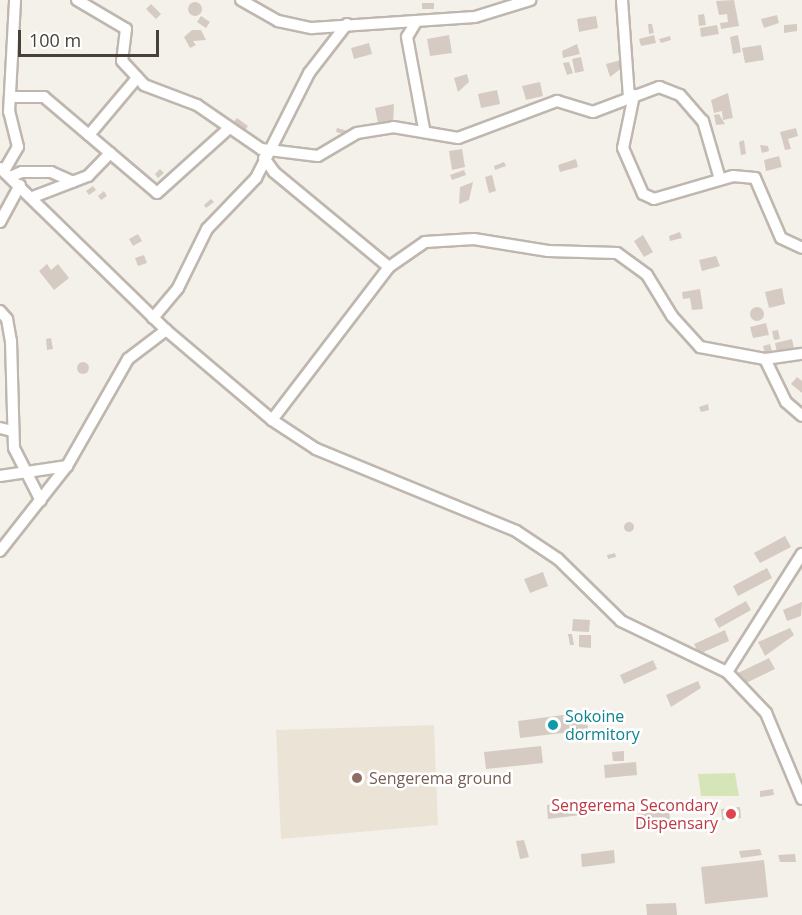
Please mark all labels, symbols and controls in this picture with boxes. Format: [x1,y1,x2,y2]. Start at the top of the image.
scale bar [21,18,162,56]
text: 100 m [29,28,81,52]
place label: Sokoine dormitory [565,706,640,744]
marker: Sokoine dormitory [546,718,560,732]
place label: Sengerema ground [369,768,512,788]
marker: Sengerema ground [350,771,364,785]
place label: Sengerema Secondary Dispensary [551,795,718,833]
marker: Sengerema Secondary Dispensary [722,805,740,823]

